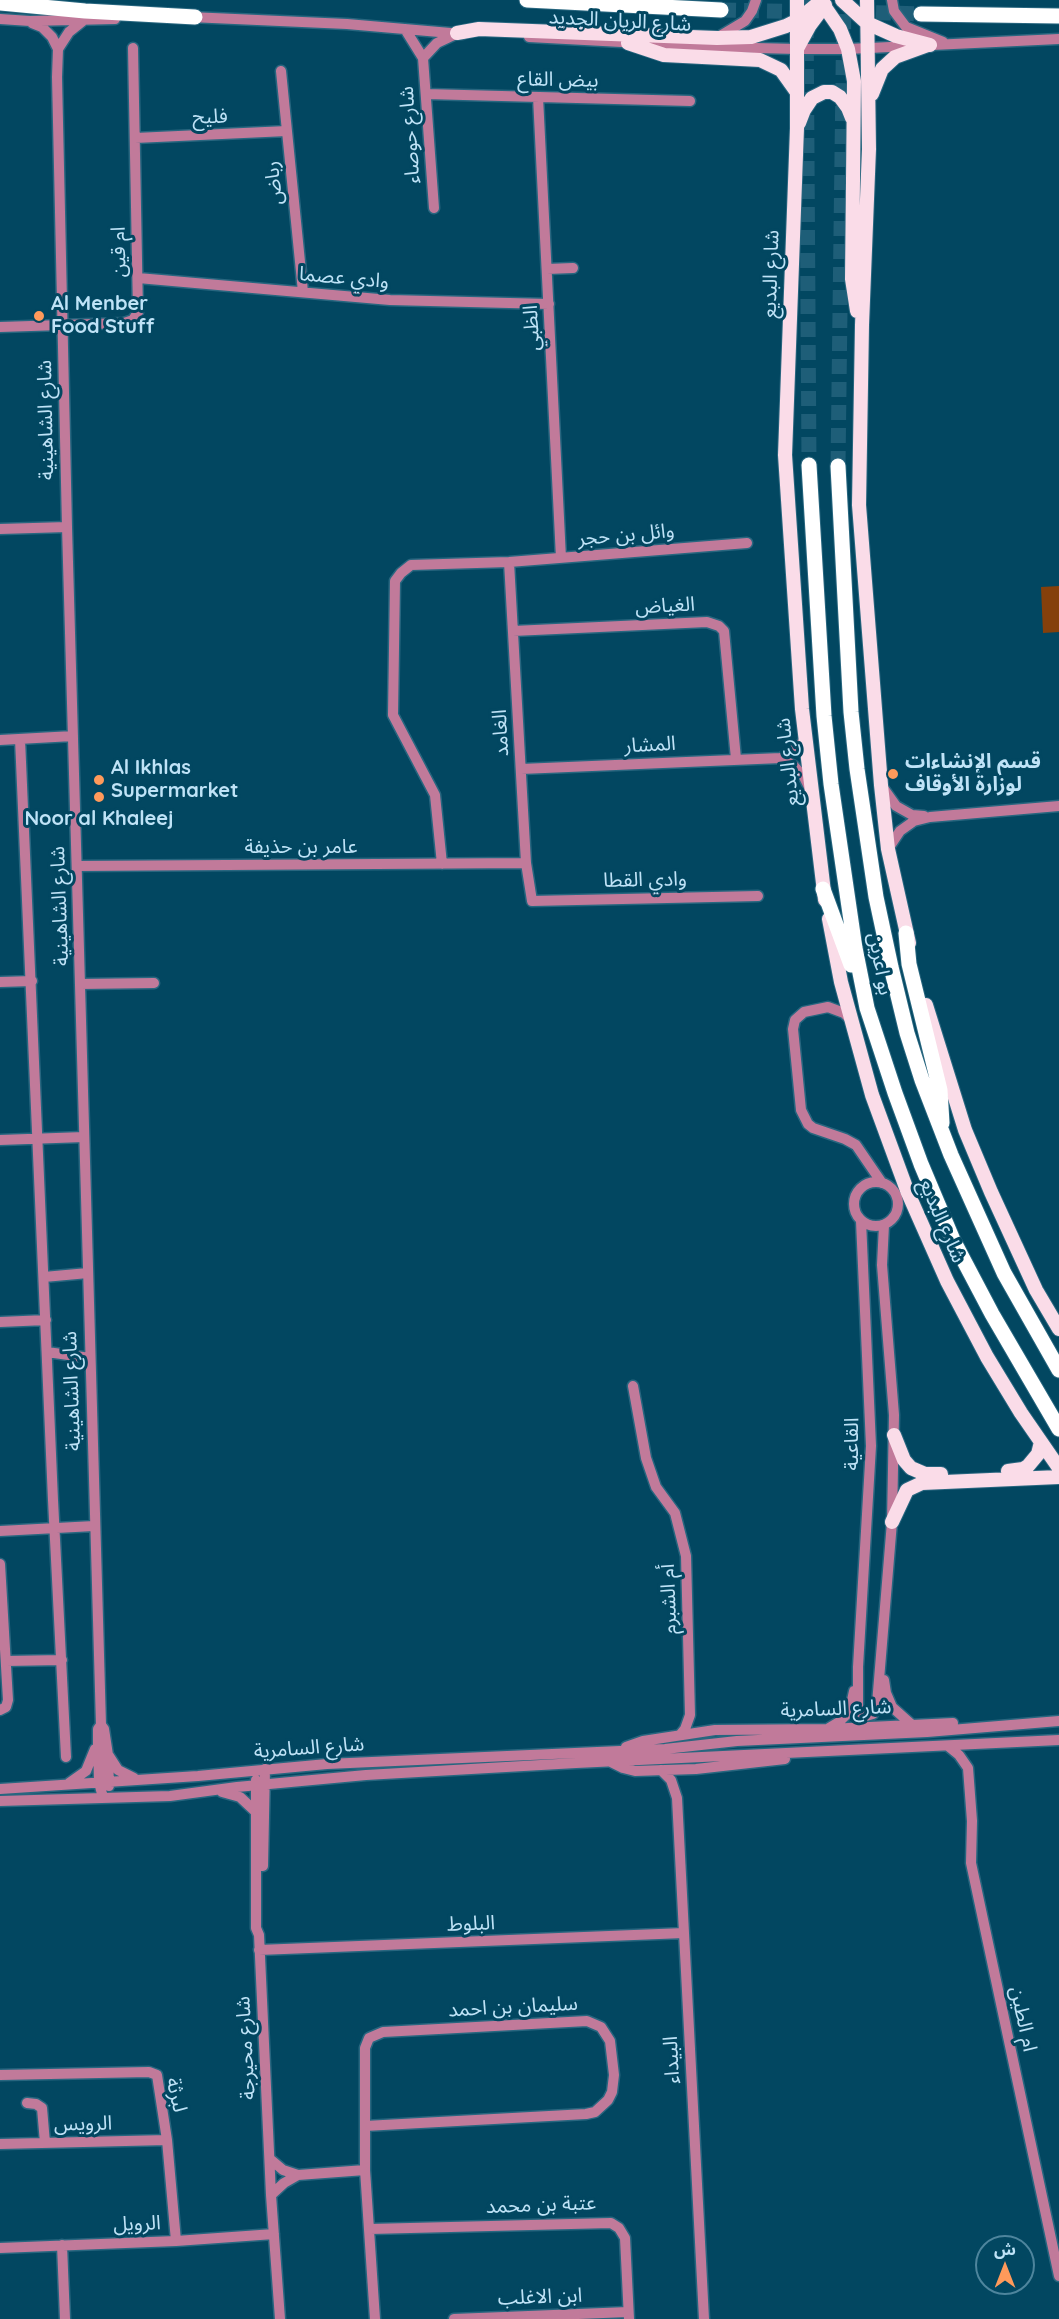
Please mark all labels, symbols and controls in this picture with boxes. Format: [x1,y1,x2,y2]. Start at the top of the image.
street label: شارع الريان الجديد [548,5,692,37]
street label: بيض القاع [517,67,599,93]
street label: شارع حوصاء [395,85,425,185]
street label: فليح [192,104,228,130]
street label: رباض [260,160,288,206]
street label: ام قين [107,226,131,278]
street label: شارع البديع [757,229,785,319]
street label: وادي عصما [298,262,390,294]
place label: Al Menber Food Stuff [51,292,154,339]
street label: الظبي [519,305,545,351]
marker: Al Menber Food Stuff [32,309,46,323]
street label: شارع الشاهينية [33,360,59,480]
street label: وائل بن حجر [577,519,675,551]
street label: الغياض [635,592,695,620]
street label: الغامد [488,709,514,757]
street label: شارع البديع [771,717,805,807]
street label: المشار [624,732,676,758]
place label: قسم الإنشاءات لوزارة الأوقاف [905,750,1041,797]
place label: Al Ikhlas Supermarket [111,756,238,803]
marker: قسم الإنشاءات لوزارة الأوقاف [886,767,900,781]
marker: Al Ikhlas Supermarket [92,773,106,787]
marker: Noor al Khaleej [92,790,106,804]
place label: Noor al Khaleej [24,807,174,831]
street label: عامر بن حذيفة [244,835,358,859]
street label: شارع الشاهينية [46,846,74,966]
street label: وادي القطا [603,867,687,893]
street label: بو اعرين [863,931,897,997]
street label: شارع البديع [914,1176,970,1266]
street label: شارع الشاهينية [58,1331,86,1451]
street label: القاعية [840,1418,864,1470]
street label: أم الشبرم [656,1563,682,1635]
street label: شارع السامرية [780,1695,892,1723]
street label: شارع السامرية [253,1732,365,1764]
street label: البلوط [447,1911,495,1937]
street label: ام الطين [1004,1984,1042,2054]
street label: سليمان بن احمد [448,1992,578,2022]
street label: شارع محيرجة [231,1996,261,2100]
street label: البيداء [659,2035,685,2085]
street label: لبرثة [160,2075,192,2115]
street label: الرويس [54,2111,112,2137]
street label: عتبة بن محمد [485,2191,597,2219]
street label: الرويل [113,2211,161,2237]
north arrow [975,2235,1035,2295]
text: ش [994,2239,1016,2259]
street label: ابن الاغلب [497,2284,583,2310]

